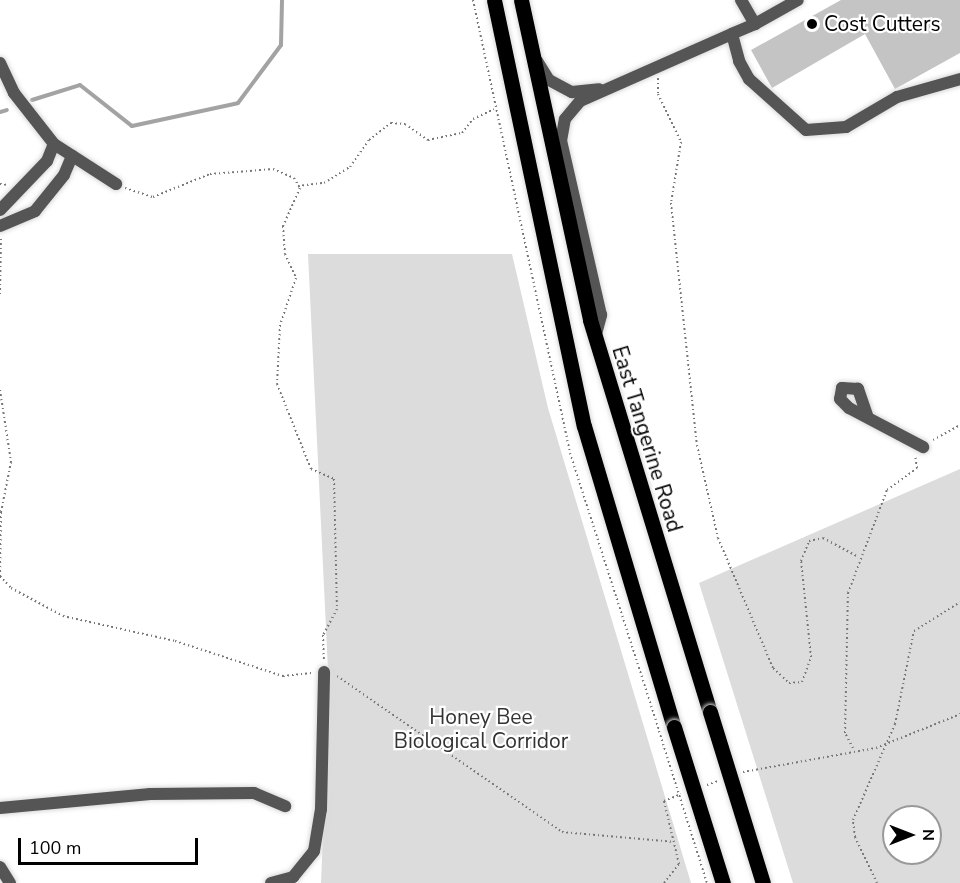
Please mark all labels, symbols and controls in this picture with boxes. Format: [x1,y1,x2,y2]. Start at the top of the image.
place label: Cost Cutters [824,11,940,37]
marker: Cost Cutters [805,17,819,31]
street label: East Tangerine Road [607,343,687,535]
park label: Honey Bee Biological Corridor [394,704,568,754]
north arrow [882,805,942,865]
scale bar [21,826,201,864]
text: N [917,829,939,841]
text: 100 m [29,836,81,860]

